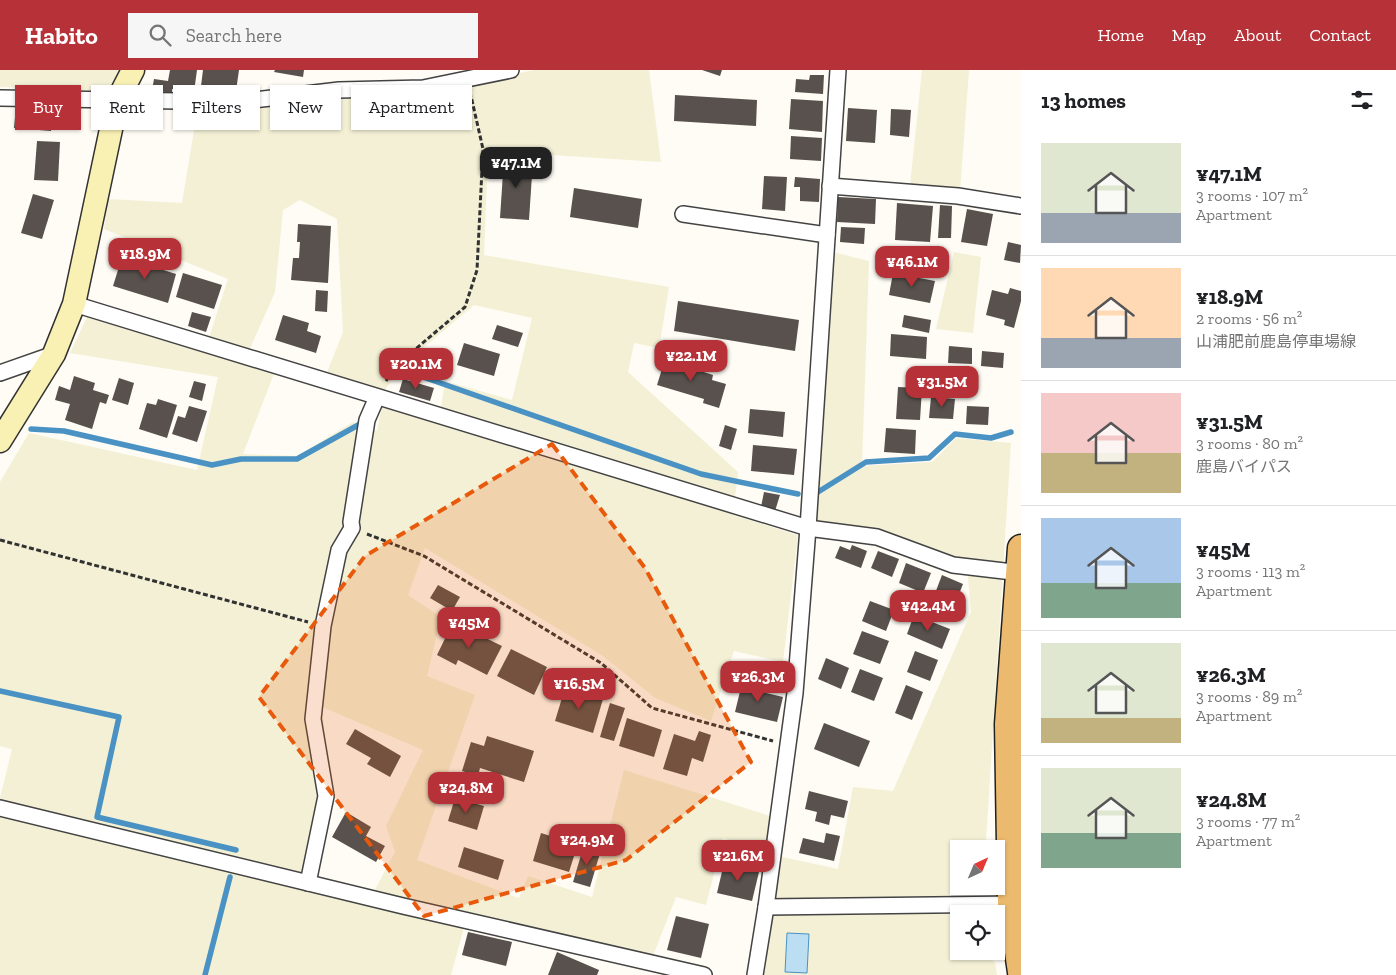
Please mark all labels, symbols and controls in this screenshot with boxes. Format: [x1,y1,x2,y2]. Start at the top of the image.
search box [128,13,478,58]
text: Habito [25,21,98,50]
icon: search [146,21,174,49]
text: Search here [186,24,282,47]
text: Home [1097,24,1144,46]
text: Map [1172,24,1206,46]
text: About [1234,24,1281,46]
text: Contact [1309,24,1371,46]
chip: Buy [15,85,81,130]
chip: Rent [91,85,163,130]
chip: Filters [173,85,260,130]
chip: New [270,85,341,130]
chip: Apartment [351,85,472,130]
icon: filters [1348,86,1376,114]
text: 13 homes [1041,88,1126,113]
pin: ¥47.1M [475,146,557,189]
text: ¥47.1M [491,153,541,172]
text: ¥47.1M [1196,161,1262,186]
icon: home [1081,163,1141,223]
text: 3 rooms · 107 m² [1196,186,1308,205]
text: Apartment [1196,205,1272,224]
pin: ¥18.9M [104,238,186,280]
text: ¥18.9M [119,244,171,263]
pin: ¥46.1M [871,246,953,288]
text: ¥46.1M [886,252,938,271]
text: ¥18.9M [1196,284,1263,309]
icon: home [1081,288,1141,348]
text: 2 rooms · 56 m² [1196,309,1302,328]
text: 山浦肥前鹿島停車場線 [1196,332,1356,351]
pin: ¥22.1M [650,340,732,382]
text: ¥22.1M [665,346,717,365]
pin: ¥20.1M [375,348,457,390]
text: ¥20.1M [390,354,442,373]
pin: ¥31.5M [901,366,983,408]
text: ¥31.5M [917,372,967,391]
text: ¥31.5M [1196,409,1263,434]
icon: home [1081,413,1141,473]
text: 3 rooms · 80 m² [1196,434,1303,453]
text: 鹿島バイパス [1196,457,1292,476]
text: ¥45M [1196,537,1250,562]
icon: home [1081,538,1141,598]
text: 3 rooms · 113 m² [1196,562,1305,581]
text: Apartment [1196,581,1272,600]
pin: ¥42.4M [887,590,969,632]
text: ¥42.4M [901,596,955,615]
pin: ¥45M [439,606,499,649]
text: ¥45M [448,613,490,632]
pin: ¥26.3M [717,660,799,703]
text: ¥26.3M [1196,662,1266,687]
icon: home [1081,663,1141,723]
text: ¥26.3M [731,667,785,686]
pin: ¥16.5M [538,668,620,710]
text: ¥16.5M [554,674,604,693]
text: 3 rooms · 89 m² [1196,687,1302,706]
text: Apartment [1196,706,1272,725]
pin: ¥24.8M [425,772,507,814]
text: ¥24.8M [439,778,493,797]
text: ¥24.8M [1196,787,1267,812]
icon: home [1081,788,1141,848]
text: 3 rooms · 77 m² [1196,812,1300,831]
pin: ¥24.9M [546,824,628,866]
text: ¥24.9M [560,830,614,849]
text: Apartment [1196,831,1272,850]
pin: ¥21.6M [697,840,779,882]
north arrow [950,840,1005,895]
map controls [950,840,1005,960]
text: ¥21.6M [713,846,763,865]
button: locate [950,905,1005,960]

